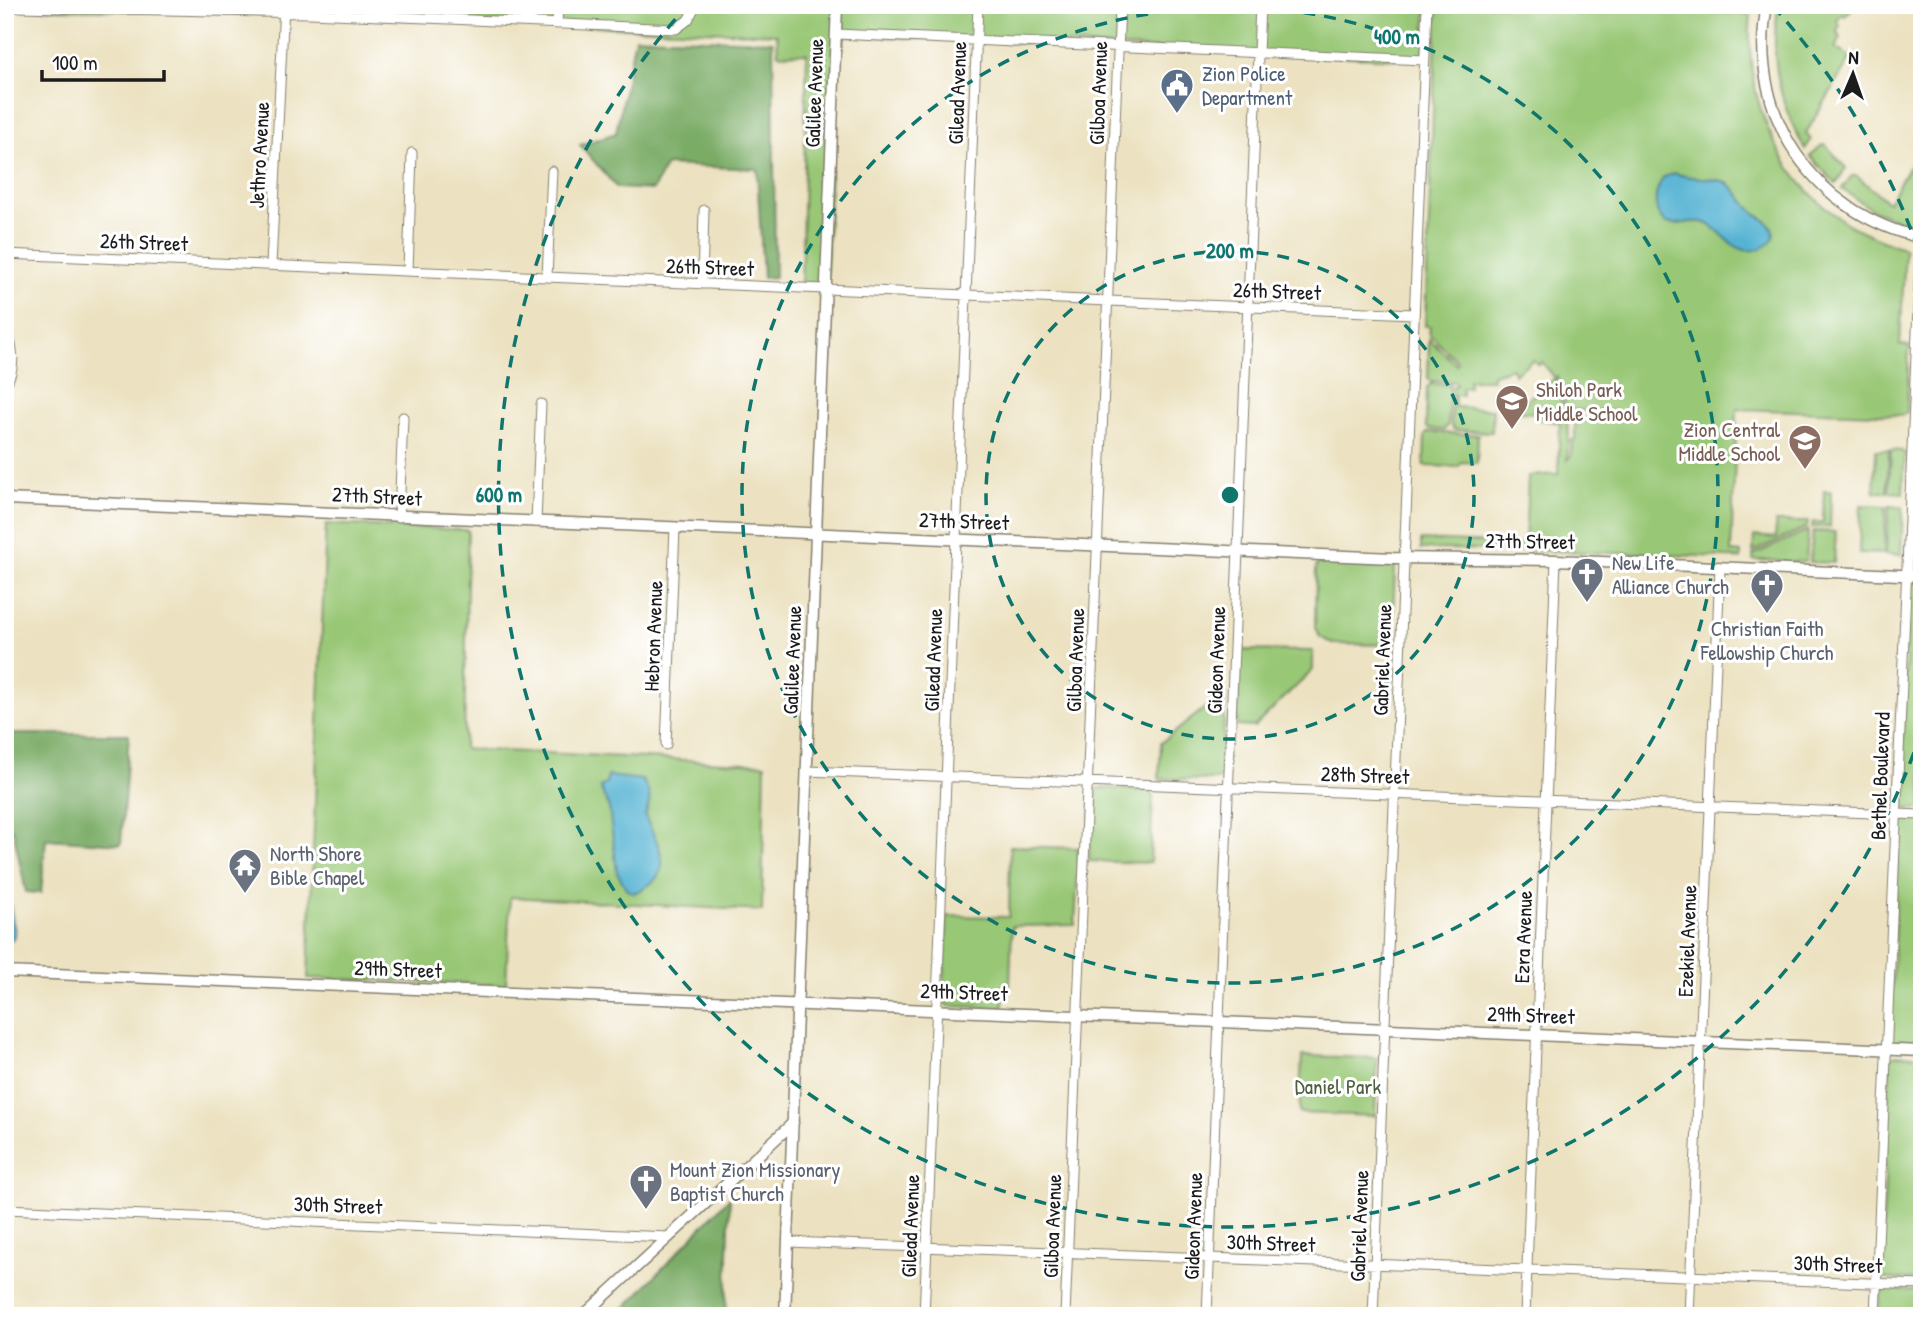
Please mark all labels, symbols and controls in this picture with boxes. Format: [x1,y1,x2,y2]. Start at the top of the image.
text: 400 m [1374,22,1420,51]
scale bar [42,38,164,82]
street label: Galilee Avenue [798,38,830,148]
north arrow [1818,38,1888,108]
street label: Gilead Avenue [941,41,973,145]
street label: Gilboa Avenue [1082,41,1114,145]
text: N [1848,44,1859,70]
text: 100 m [52,48,98,77]
place label: Zion Police Department [1202,59,1293,112]
public building icon: Zion Police Department [1158,66,1196,115]
street label: Jethro Avenue [242,101,276,209]
street label: 26th Street [100,226,189,258]
text: 200 m [1206,236,1254,265]
street label: 26th Street [666,251,755,283]
street label: 26th Street [1233,275,1322,307]
place label: Shiloh Park Middle School [1536,375,1638,428]
school or university icon: Shiloh Park Middle School [1493,382,1531,431]
place label: Zion Central Middle School [1679,415,1780,468]
school or university icon: Zion Central Middle School [1786,422,1824,471]
street label: 27th Street [331,479,423,513]
text: 600 m [476,480,522,509]
centre of rings [1218,483,1242,507]
street label: 27th Street [919,505,1010,537]
street label: 27th Street [1485,526,1576,556]
place label: New Life Alliance Church [1612,548,1729,601]
church icon: New Life Alliance Church [1568,555,1606,604]
church icon: Christian Faith Fellowship Church [1748,566,1786,615]
street label: Hebron Avenue [637,580,669,692]
street label: Gabriel Avenue [1366,604,1398,716]
street label: Galilee Avenue [776,605,808,715]
street label: Gideon Avenue [1200,606,1232,714]
street label: Gilead Avenue [917,608,949,712]
street label: Gilboa Avenue [1059,608,1091,712]
place label: Christian Faith Fellowship Church [1700,614,1834,667]
street label: Bethel Boulevard [1863,711,1897,841]
street label: 28th Street [1320,759,1411,791]
place label: North Shore Bible Chapel [270,839,365,892]
temple icon: North Shore Bible Chapel [226,846,264,895]
street label: Ezekiel Avenue [1671,884,1703,998]
street label: Ezra Avenue [1507,890,1539,984]
street label: 29th Street [354,953,443,985]
street label: 29th Street [920,976,1009,1008]
street label: 29th Street [1487,999,1576,1031]
park label: Daniel Park [1295,1072,1381,1101]
place label: Mount Zion Missionary Baptist Church [670,1155,840,1208]
church icon: Mount Zion Missionary Baptist Church [627,1162,665,1211]
street label: Gabriel Avenue [1343,1170,1375,1282]
street label: Gideon Avenue [1177,1172,1209,1280]
street label: Gilead Avenue [894,1174,926,1278]
street label: Gilboa Avenue [1036,1174,1068,1278]
street label: 30th Street [293,1189,384,1221]
street label: 30th Street [1226,1227,1317,1259]
street label: 30th Street [1793,1248,1884,1280]

